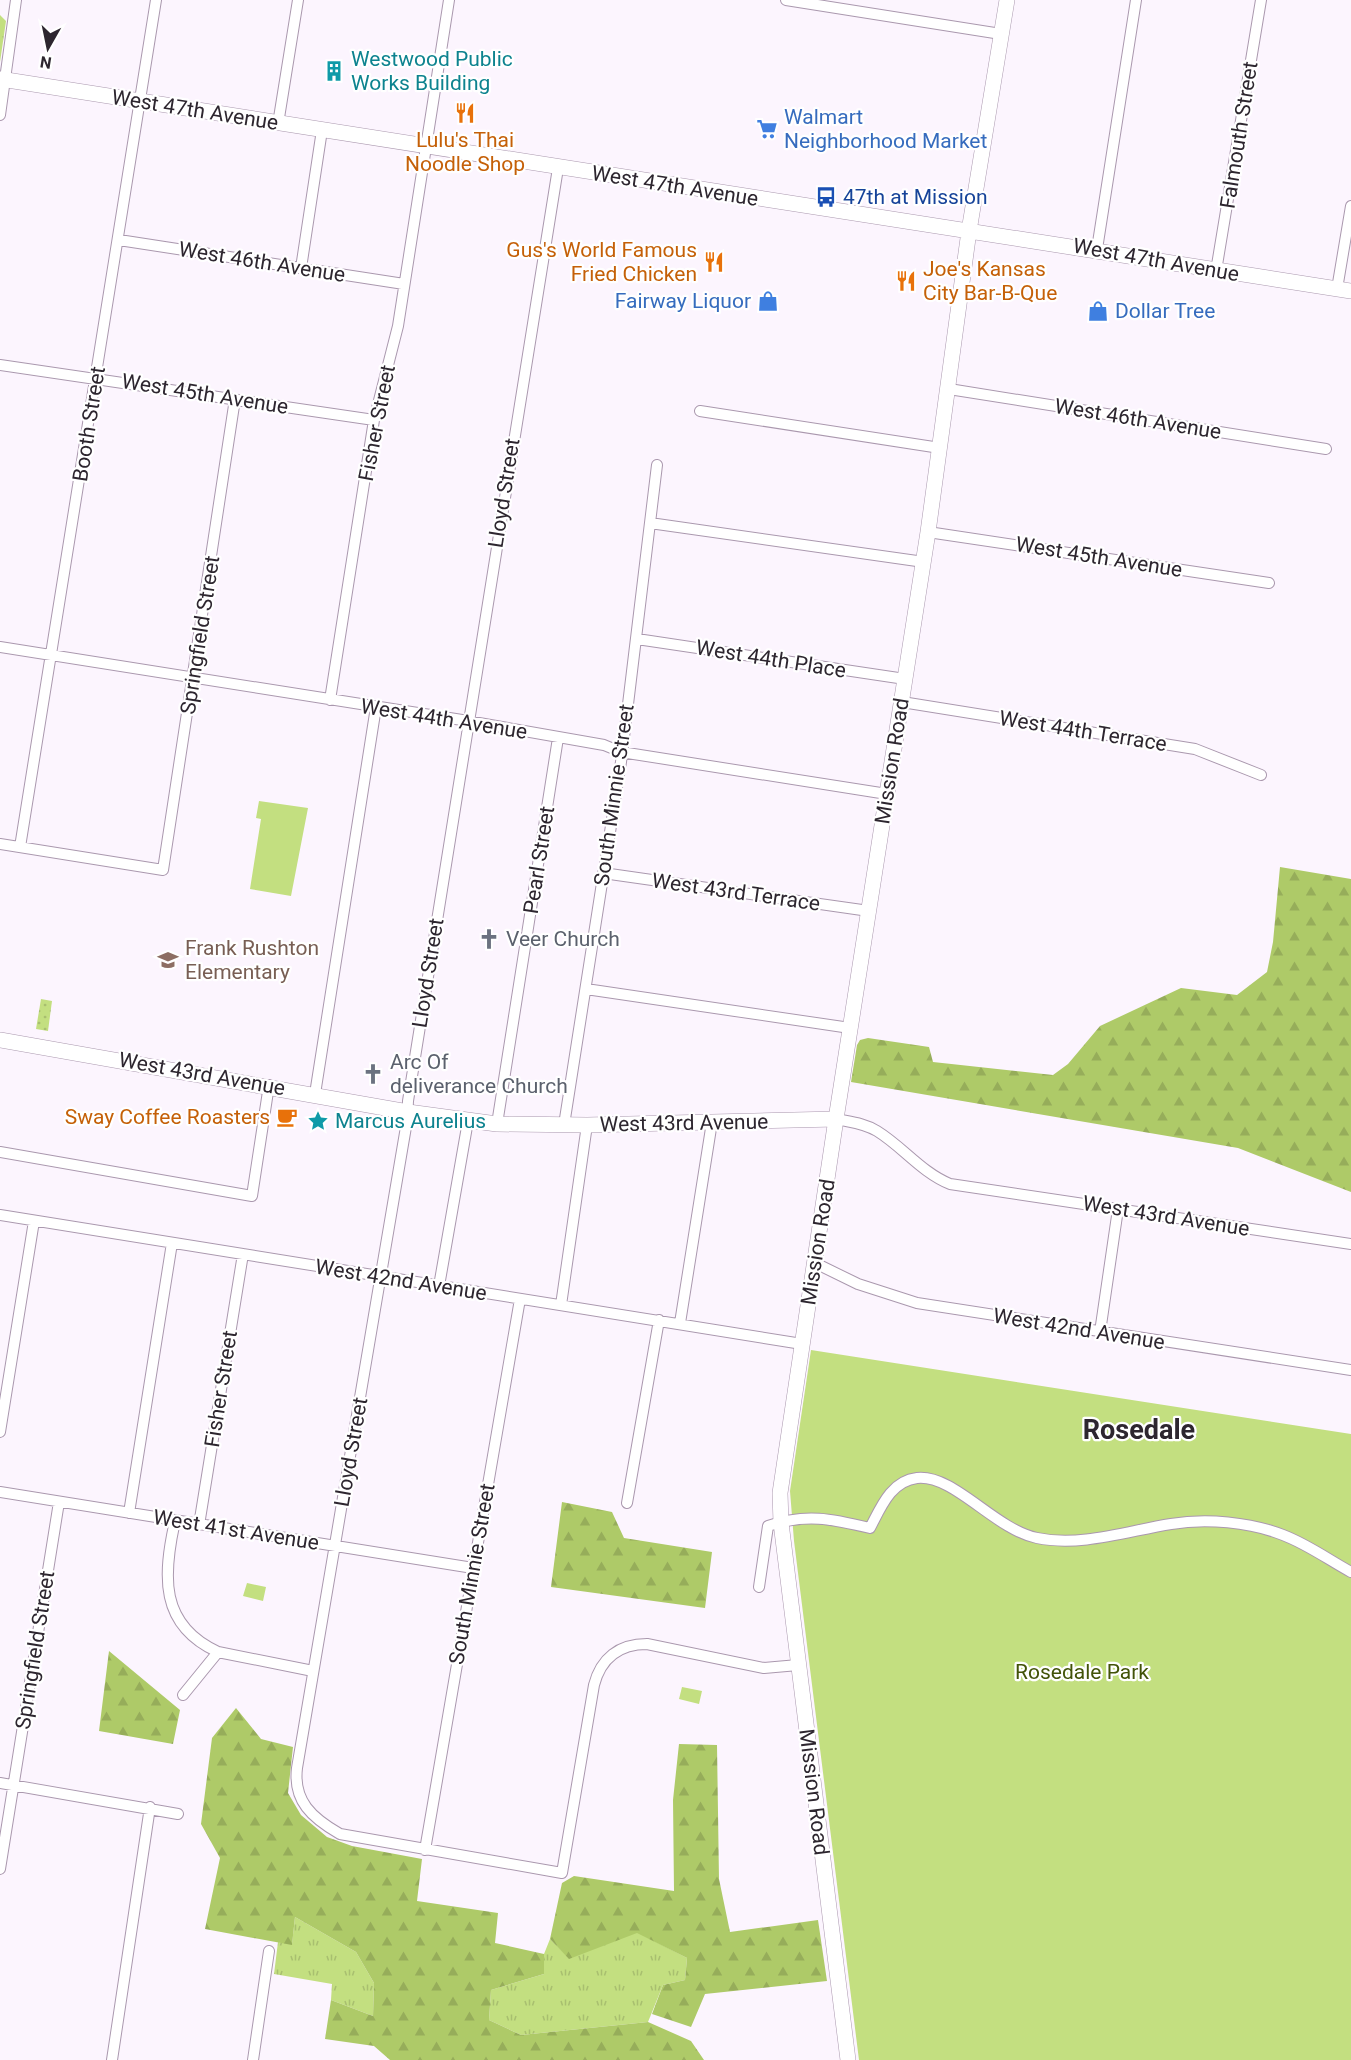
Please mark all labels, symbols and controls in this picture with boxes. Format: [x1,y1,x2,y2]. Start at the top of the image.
north arrow [18,18,78,78]
place label: Westwood Public Works Building [351,47,513,95]
text: N [39,52,53,73]
building icon: Westwood Public Works Building [322,59,346,83]
street label: Falmouth Street [1216,60,1263,210]
street label: West 47th Avenue [110,85,280,135]
restaurant icon: Lulu's Thai Noodle Shop [453,101,477,125]
place label: Walmart Neighborhood Market [784,105,987,153]
supermarket icon: Walmart Neighborhood Market [755,117,779,141]
place label: Lulu's Thai Noodle Shop [405,128,525,176]
street label: West 47th Avenue [590,161,760,211]
bus stop icon: 47th at Mission [814,185,838,209]
place label: 47th at Mission [843,185,988,209]
street label: West 47th Avenue [1071,234,1241,286]
street label: West 46th Avenue [177,237,347,287]
place label: Gus's World Famous Fried Chicken [506,238,697,286]
restaurant icon: Gus's World Famous Fried Chicken [702,250,726,274]
place label: Joe's Kansas City Bar-B-Que [923,257,1057,305]
restaurant icon: Joe's Kansas City Bar-B-Que [894,269,918,293]
place label: Fairway Liquor [615,289,751,313]
shop icon: Fairway Liquor [756,289,780,313]
shop icon: Dollar Tree [1086,299,1110,323]
place label: Dollar Tree [1115,299,1215,323]
street label: Fisher Street [354,363,400,483]
street label: Booth Street [68,365,110,483]
street label: West 45th Avenue [120,369,290,419]
street label: West 46th Avenue [1053,394,1223,444]
street label: Lloyd Street [484,436,525,549]
street label: West 45th Avenue [1014,532,1184,582]
street label: Springfield Street [176,554,224,716]
street label: West 44th Place [694,635,848,683]
street label: West 44th Avenue [359,694,529,744]
street label: Mission Road [870,696,914,826]
street label: South Minnie Street [589,703,639,887]
street label: West 44th Terrace [998,706,1168,756]
street label: Pearl Street [519,804,559,915]
street label: West 43rd Terrace [650,868,822,916]
street label: Lloyd Street [408,916,449,1029]
church icon: Veer Church [477,927,501,951]
place label: Veer Church [506,927,620,951]
place label: Frank Rushton Elementary [185,936,319,984]
school or university icon: Frank Rushton Elementary [156,948,180,972]
street label: West 43rd Avenue [117,1048,287,1100]
place label: Arc Of deliverance Church [390,1050,568,1098]
church icon: Arc Of deliverance Church [361,1062,385,1086]
place label: Sway Coffee Roasters [65,1105,270,1129]
cafe icon: Sway Coffee Roasters [275,1105,299,1129]
place icon: Marcus Aurelius [306,1109,330,1133]
place label: Marcus Aurelius [335,1109,486,1133]
street label: West 43rd Avenue [599,1110,769,1136]
street label: Mission Road [796,1177,840,1307]
street label: West 43rd Avenue [1081,1191,1251,1241]
street label: West 42nd Avenue [314,1255,488,1305]
street label: West 42nd Avenue [992,1304,1166,1354]
street label: Fisher Street [200,1329,242,1449]
street label: Lloyd Street [330,1395,372,1508]
district label: Rosedale [1083,1414,1195,1446]
street label: South Minnie Street [444,1482,500,1666]
street label: West 41st Avenue [151,1505,321,1555]
street label: Springfield Street [11,1569,59,1731]
park label: Rosedale Park [1015,1660,1149,1684]
street label: Mission Road [794,1727,834,1857]

